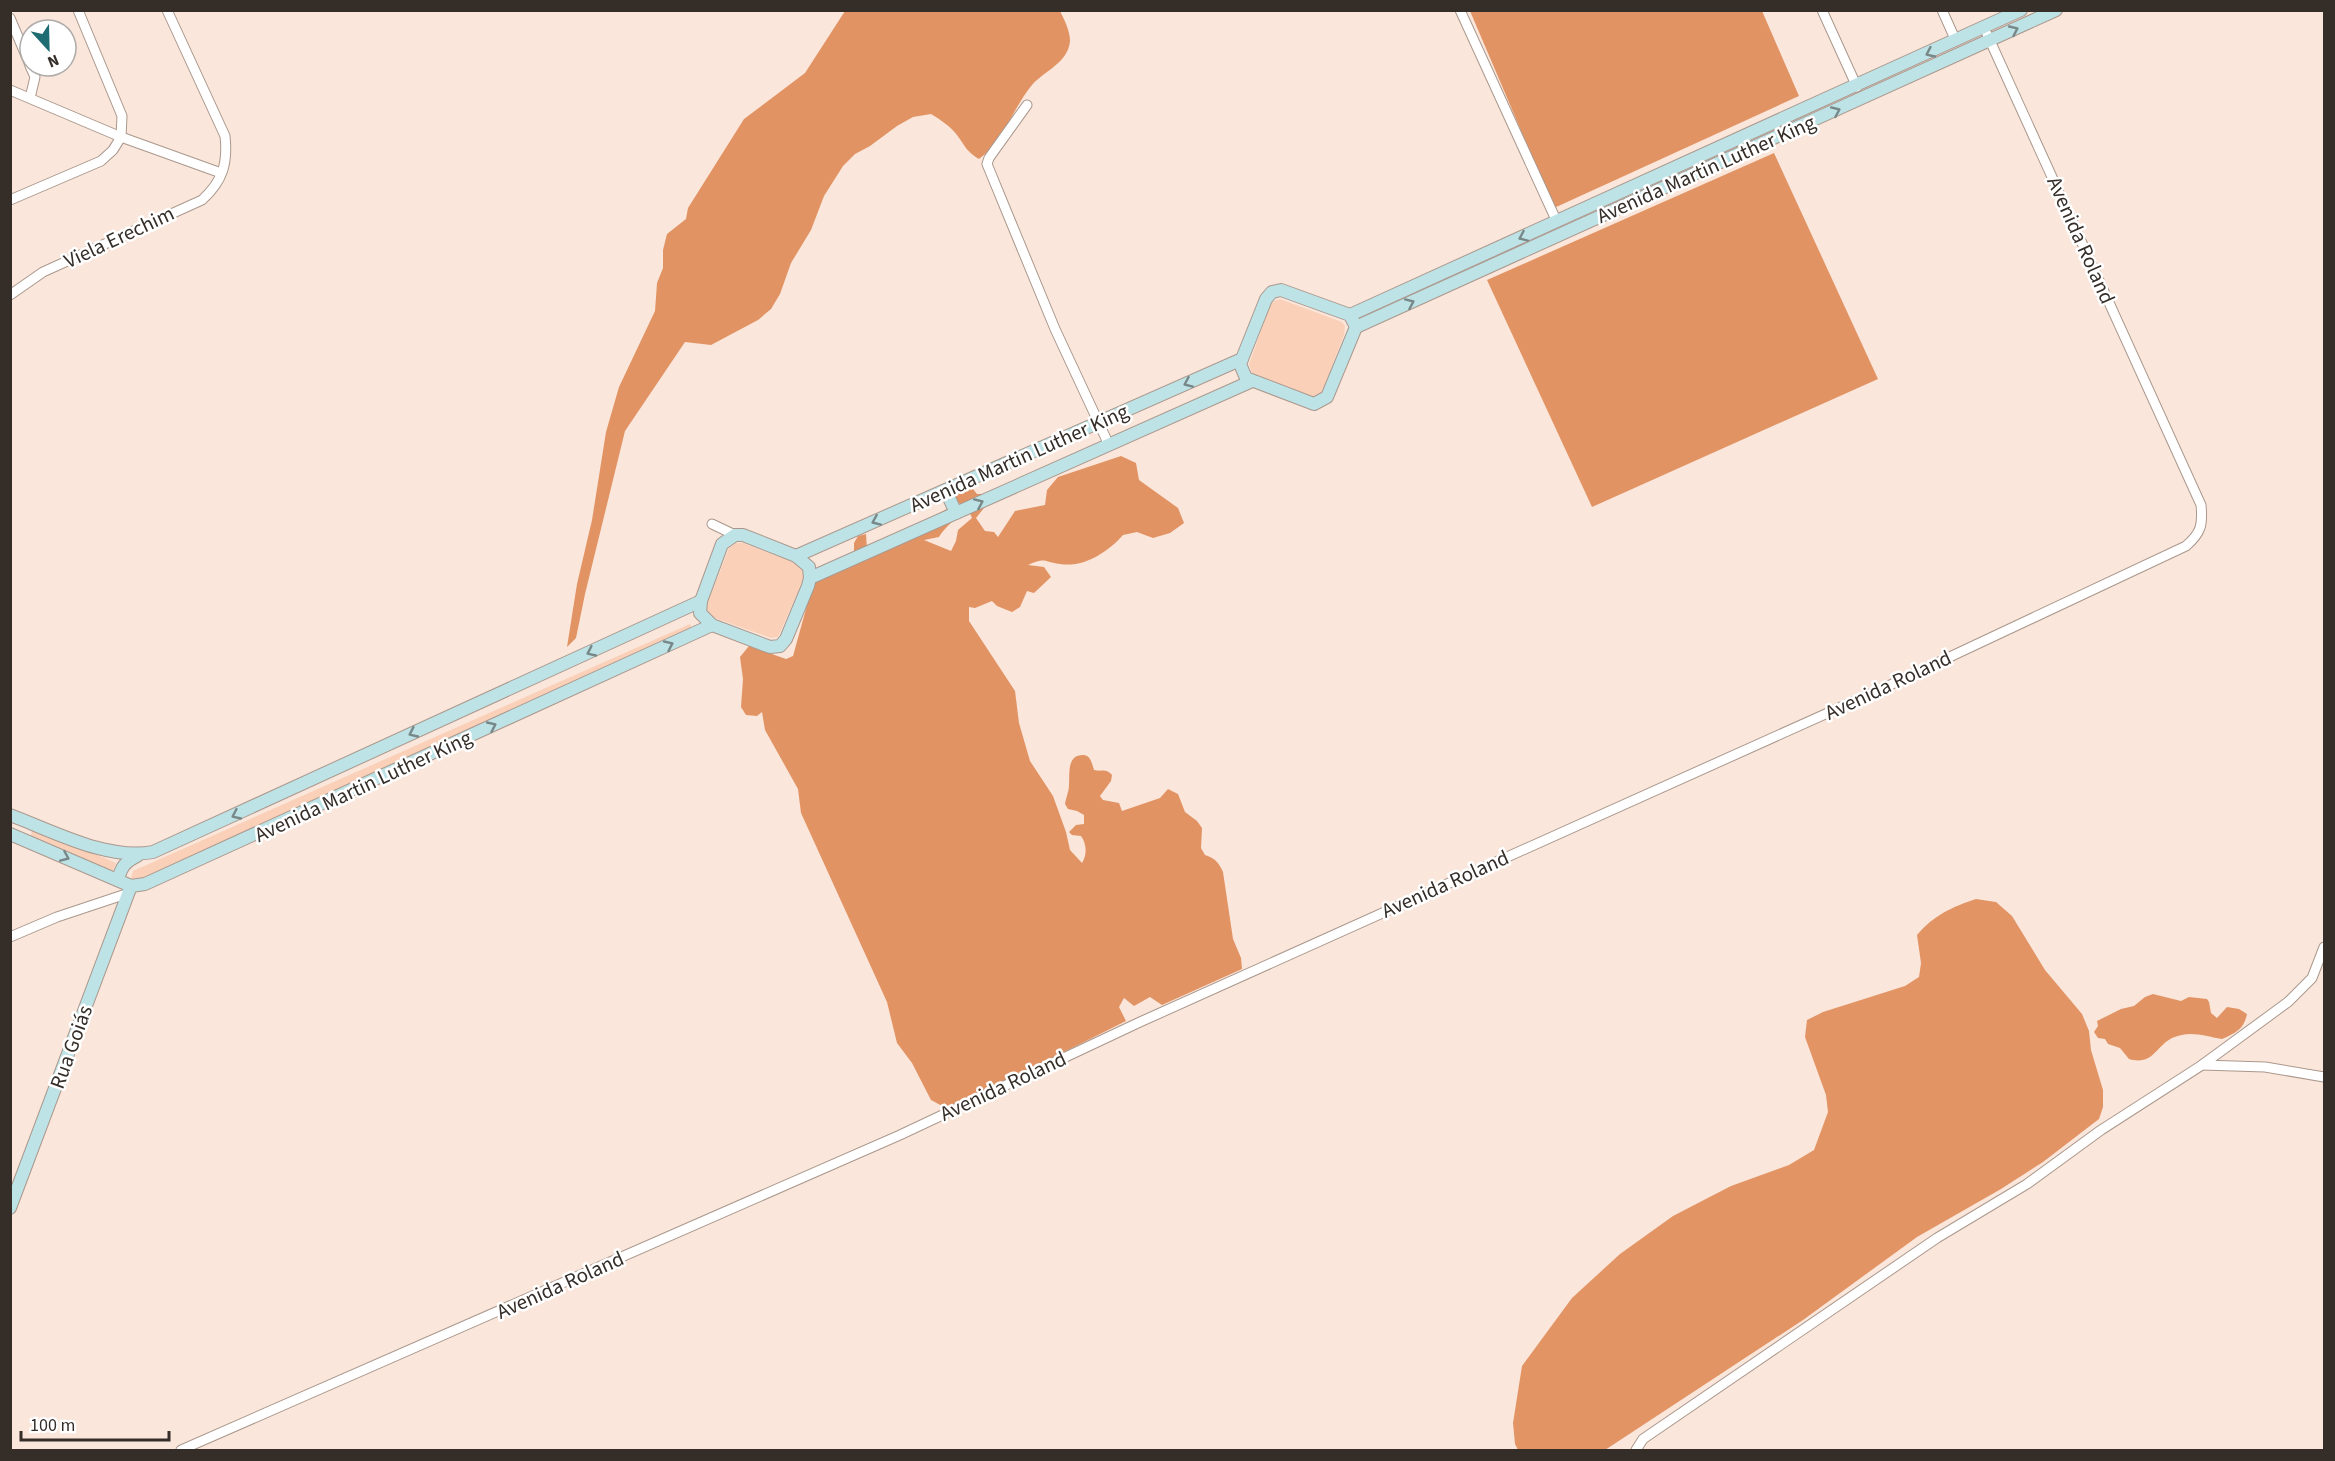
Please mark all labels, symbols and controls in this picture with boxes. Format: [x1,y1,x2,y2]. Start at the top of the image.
north arrow [18,18,78,78]
one-way arrow [2007,26,2018,38]
one-way arrow [1925,45,1936,57]
text: N [44,49,62,73]
one-way arrow [1830,106,1841,118]
street label: Avenida Martin Luther King [1592,107,1821,231]
street label: Avenida Roland [2039,171,2123,309]
street label: Viela Erechim [59,198,179,276]
one-way arrow [1518,230,1529,242]
one-way arrow [1403,298,1414,310]
one-way arrow [1184,375,1195,387]
street label: Avenida Martin Luther King [905,396,1134,520]
one-way arrow [973,498,984,510]
one-way arrow [871,514,882,526]
one-way arrow [663,640,674,652]
street label: Avenida Roland [1820,643,1956,727]
one-way arrow [586,645,597,657]
one-way arrow [486,721,497,733]
street label: Avenida Martin Luther King [249,722,477,850]
one-way arrow [409,726,420,738]
one-way arrow [232,807,243,819]
street label: Avenida Roland [1376,842,1514,926]
one-way arrow [58,849,69,861]
street label: Rua Goiás [42,1001,100,1093]
street label: Avenida Roland [935,1044,1071,1128]
street label: Avenida Roland [491,1243,629,1327]
scale bar [21,1404,170,1442]
text: 100 m [30,1413,75,1438]

